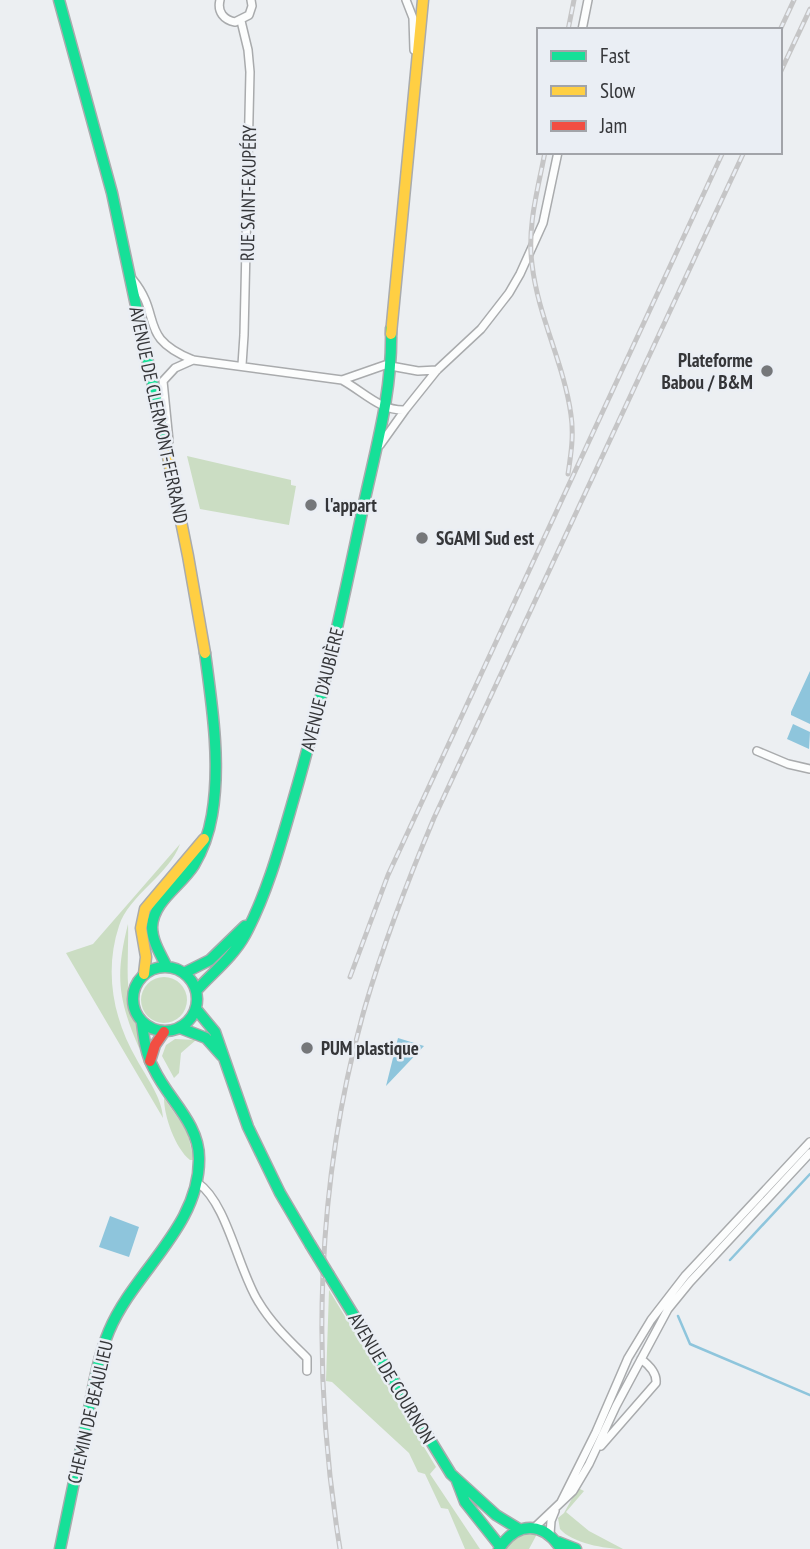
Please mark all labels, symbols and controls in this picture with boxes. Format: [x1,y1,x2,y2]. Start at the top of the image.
legend [537,28,782,154]
text: Fast [600,42,630,69]
text: Slow [600,77,636,104]
text: Jam [599,112,627,139]
street label: RUE SAINT-EXUPÉRY [235,124,261,261]
street label: AVENUE DE CLERMONT-FERRAND [124,304,194,526]
place label: Plateforme Babou / B&M [661,348,753,394]
marker: Plateforme Babou / B&M [759,363,775,379]
place label: l'appart [325,493,377,517]
marker: l'appart [303,497,319,513]
place label: SGAMI Sud est [436,526,534,550]
marker: SGAMI Sud est [414,530,430,546]
street label: AVENUE D'AUBIÈRE [295,625,349,753]
place label: PUM plastique [321,1036,419,1060]
marker: PUM plastique [299,1040,315,1056]
street label: AVENUE DE COURNON [344,1308,440,1448]
street label: CHEMIN DE BEAULIEU [62,1338,118,1486]

